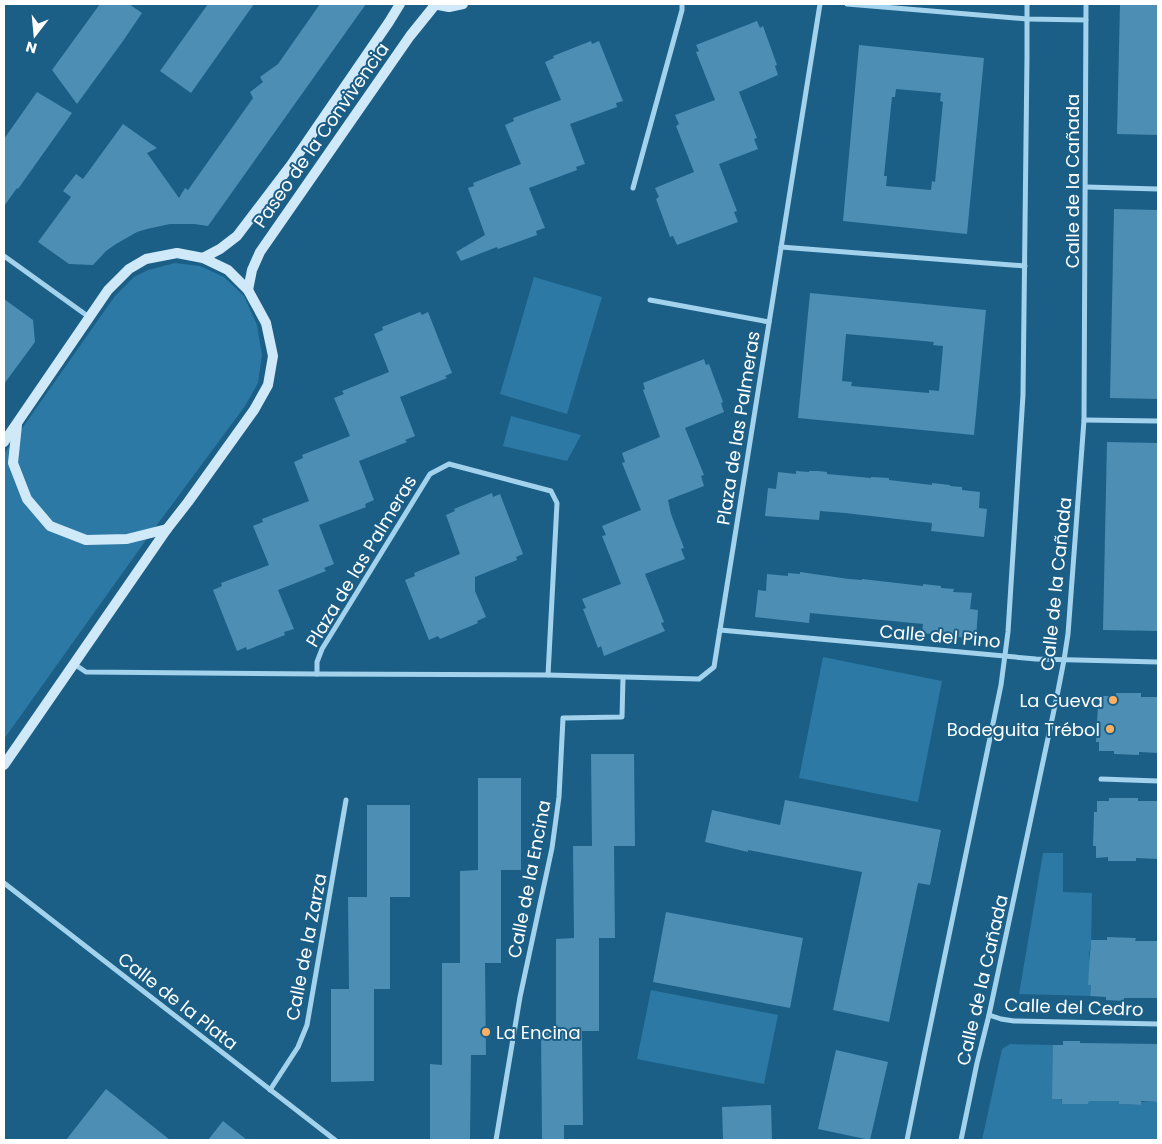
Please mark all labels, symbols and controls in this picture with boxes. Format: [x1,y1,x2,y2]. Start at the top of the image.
north arrow [10,10,60,60]
text: N [24,36,39,59]
street label: Paseo de la Convivencia [247,37,395,233]
street label: Calle de la Cañada [1060,94,1085,268]
street label: Plaza de las Palmeras [710,329,766,527]
street label: Plaza de las Palmeras [300,471,422,651]
street label: Calle de la Cañada [1034,496,1078,672]
street label: Calle del Pino [878,618,1002,654]
place label: La Cueva [1019,688,1103,713]
marker: La Cueva [1107,694,1119,706]
place label: Bodeguita Trébol [947,717,1100,742]
marker: Bodeguita Trébol [1104,723,1116,735]
street label: Calle de la Encina [501,798,557,960]
street label: Calle de la Zarza [279,871,333,1023]
street label: Calle de la Cañada [950,892,1014,1068]
street label: Calle de la Plata [113,946,243,1056]
street label: Calle del Cedro [1004,992,1144,1022]
place label: La Encina [496,1020,581,1045]
marker: La Encina [480,1026,492,1038]

